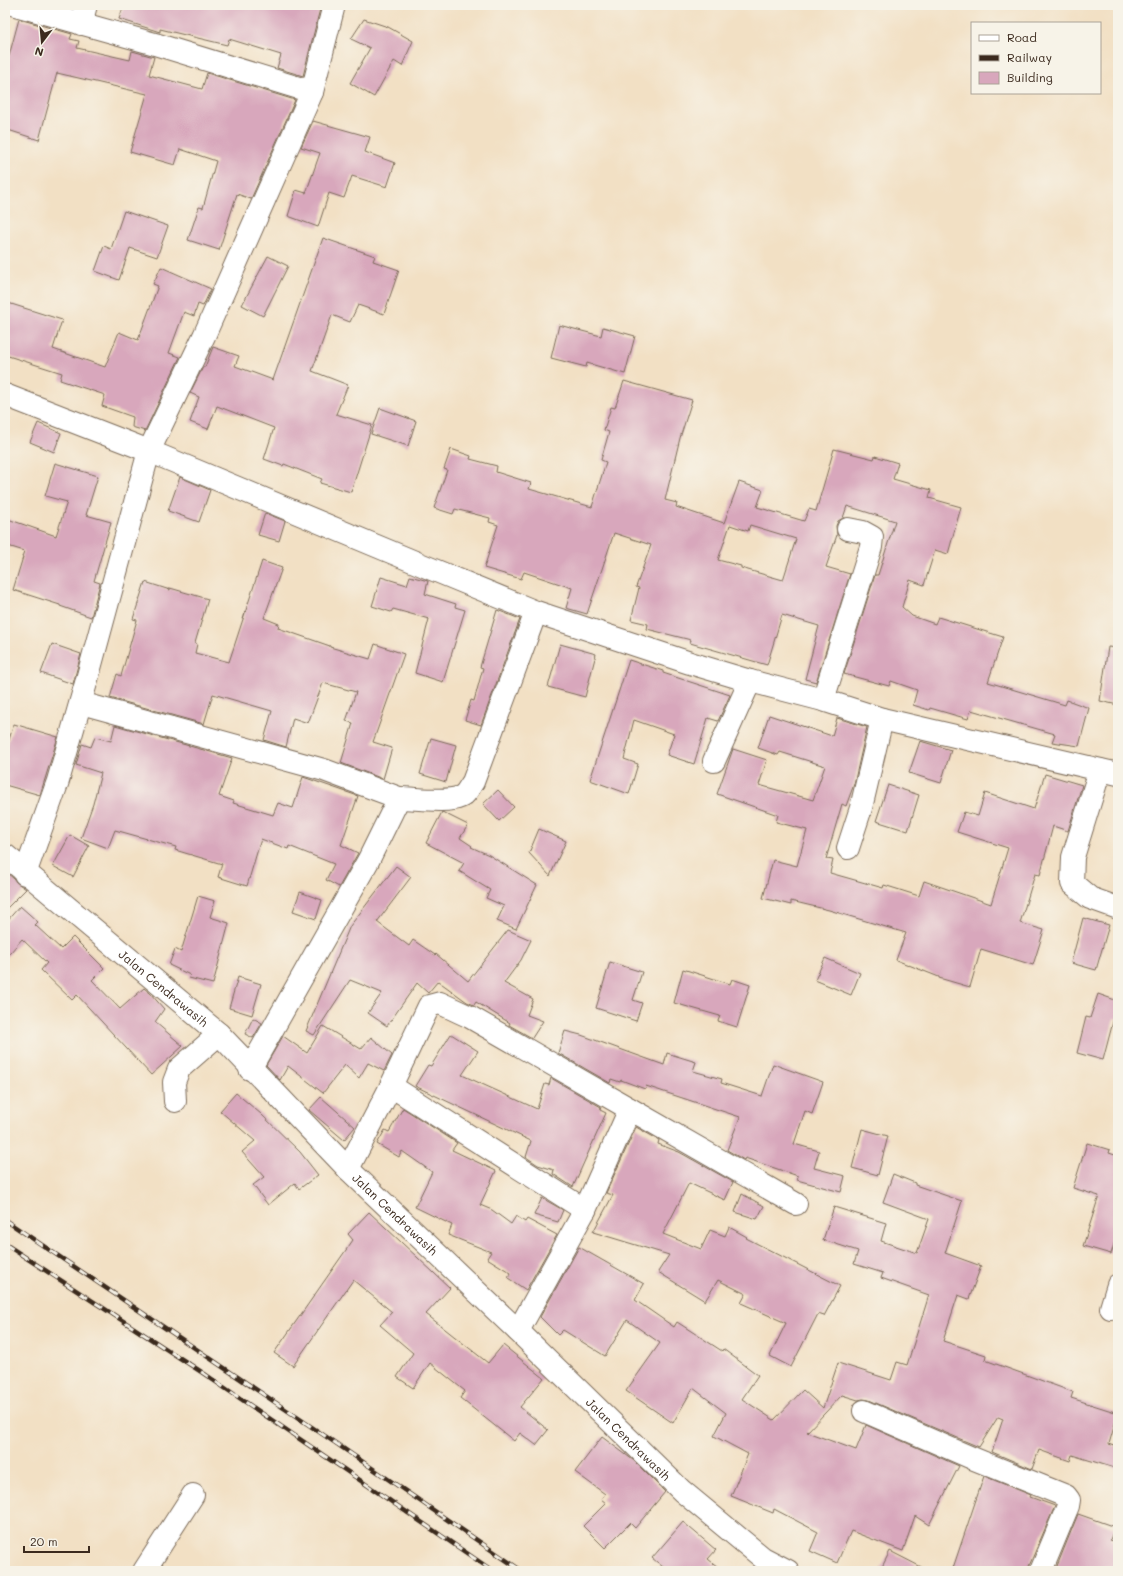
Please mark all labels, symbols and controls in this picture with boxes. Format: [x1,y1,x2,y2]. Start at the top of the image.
north arrow [22,22,62,62]
legend [971,22,1101,94]
text: Road [1007,29,1037,45]
text: N [33,44,45,60]
text: Railway [1007,49,1052,65]
text: Building [1007,69,1053,85]
street label: Jalan Cendrawasih [116,946,212,1030]
street label: Jalan Cendrawasih [349,1170,441,1259]
street label: Jalan Cendrawasih [583,1394,674,1484]
scale bar [24,1528,89,1554]
text: 20 m [30,1533,58,1549]

